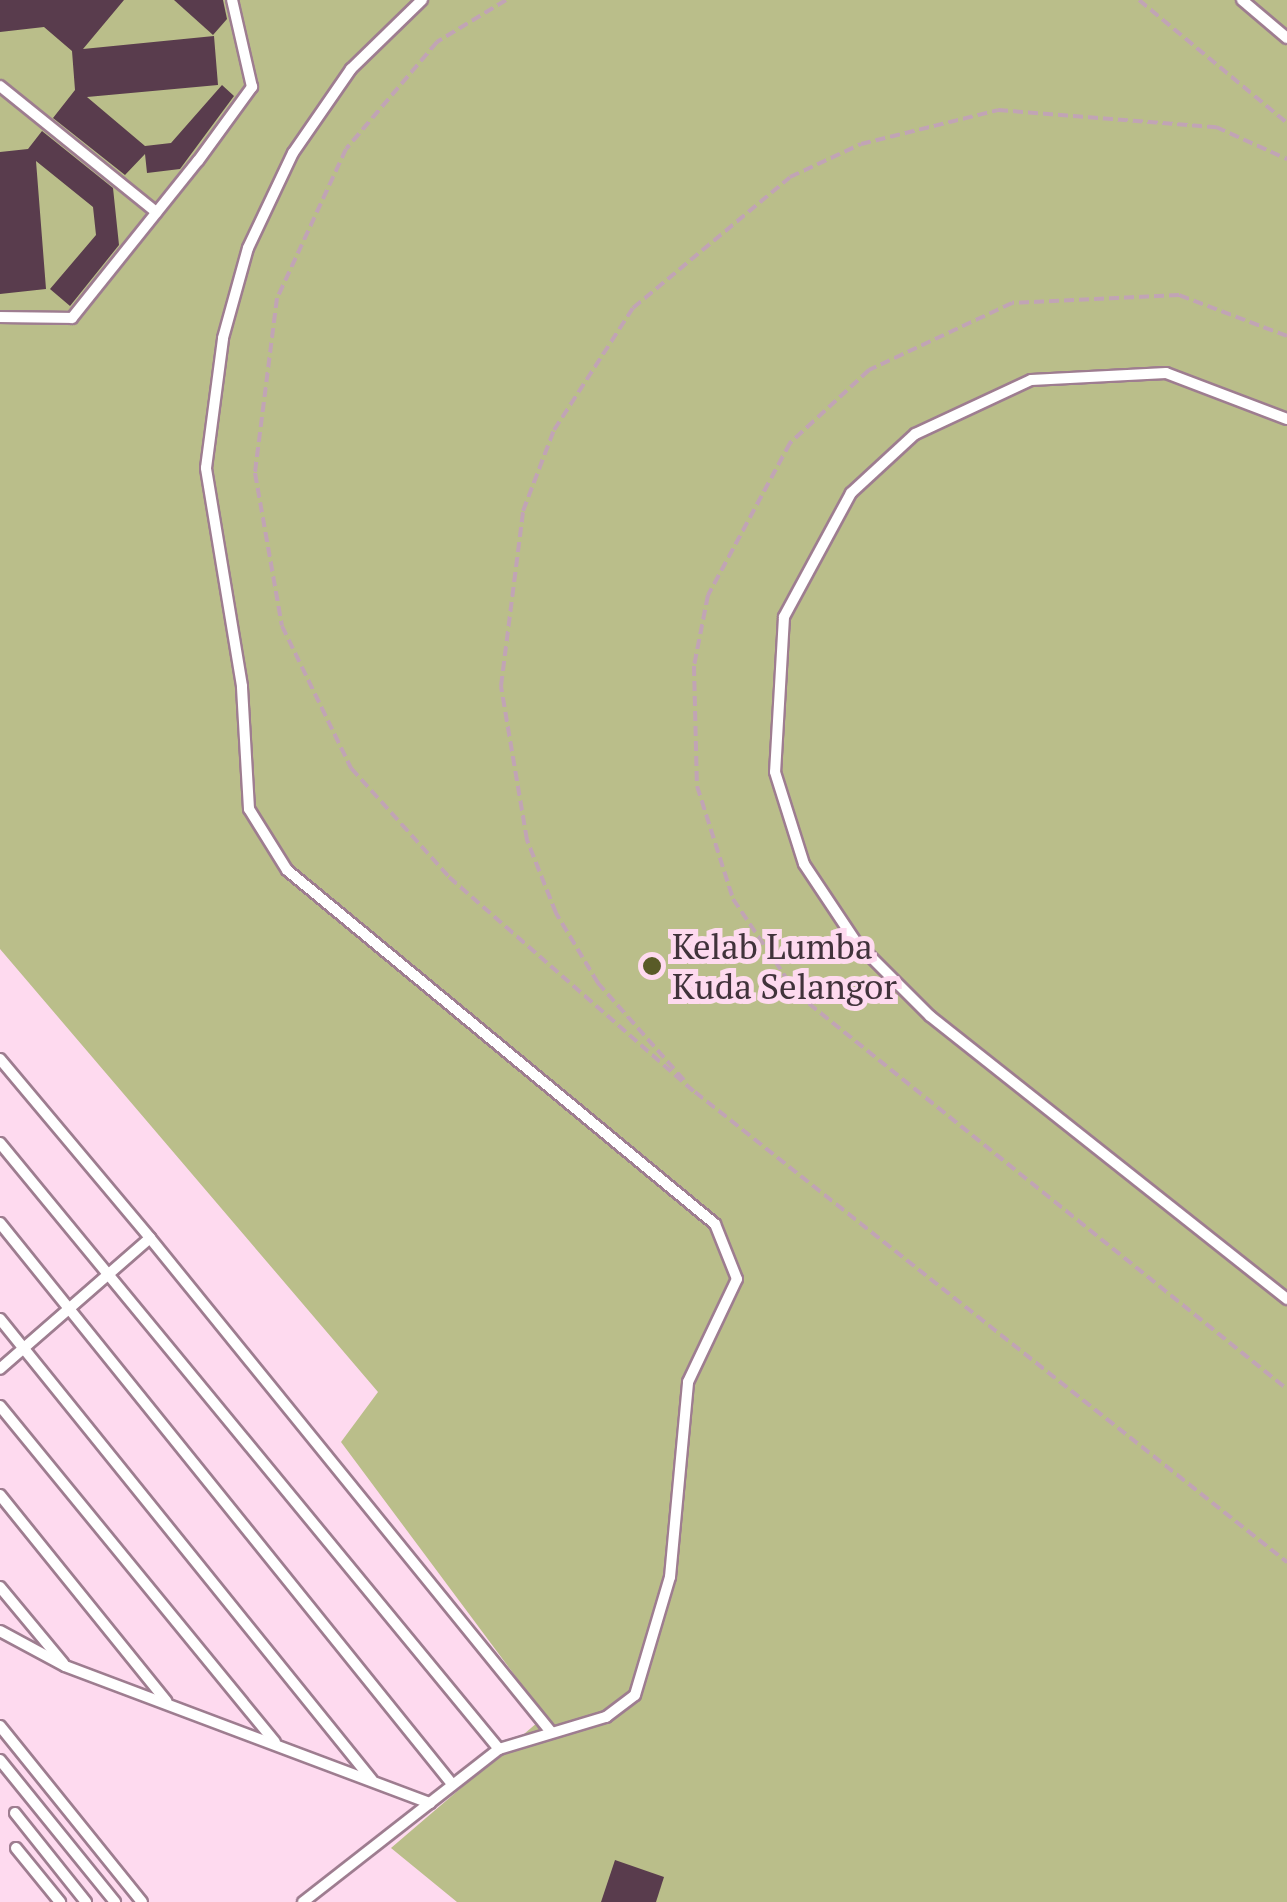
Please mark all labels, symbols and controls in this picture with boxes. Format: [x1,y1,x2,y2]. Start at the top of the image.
place label: Kelab Lumba Kuda Selangor [672,925,897,1007]
marker: Kelab Lumba Kuda Selangor [641,955,663,977]

